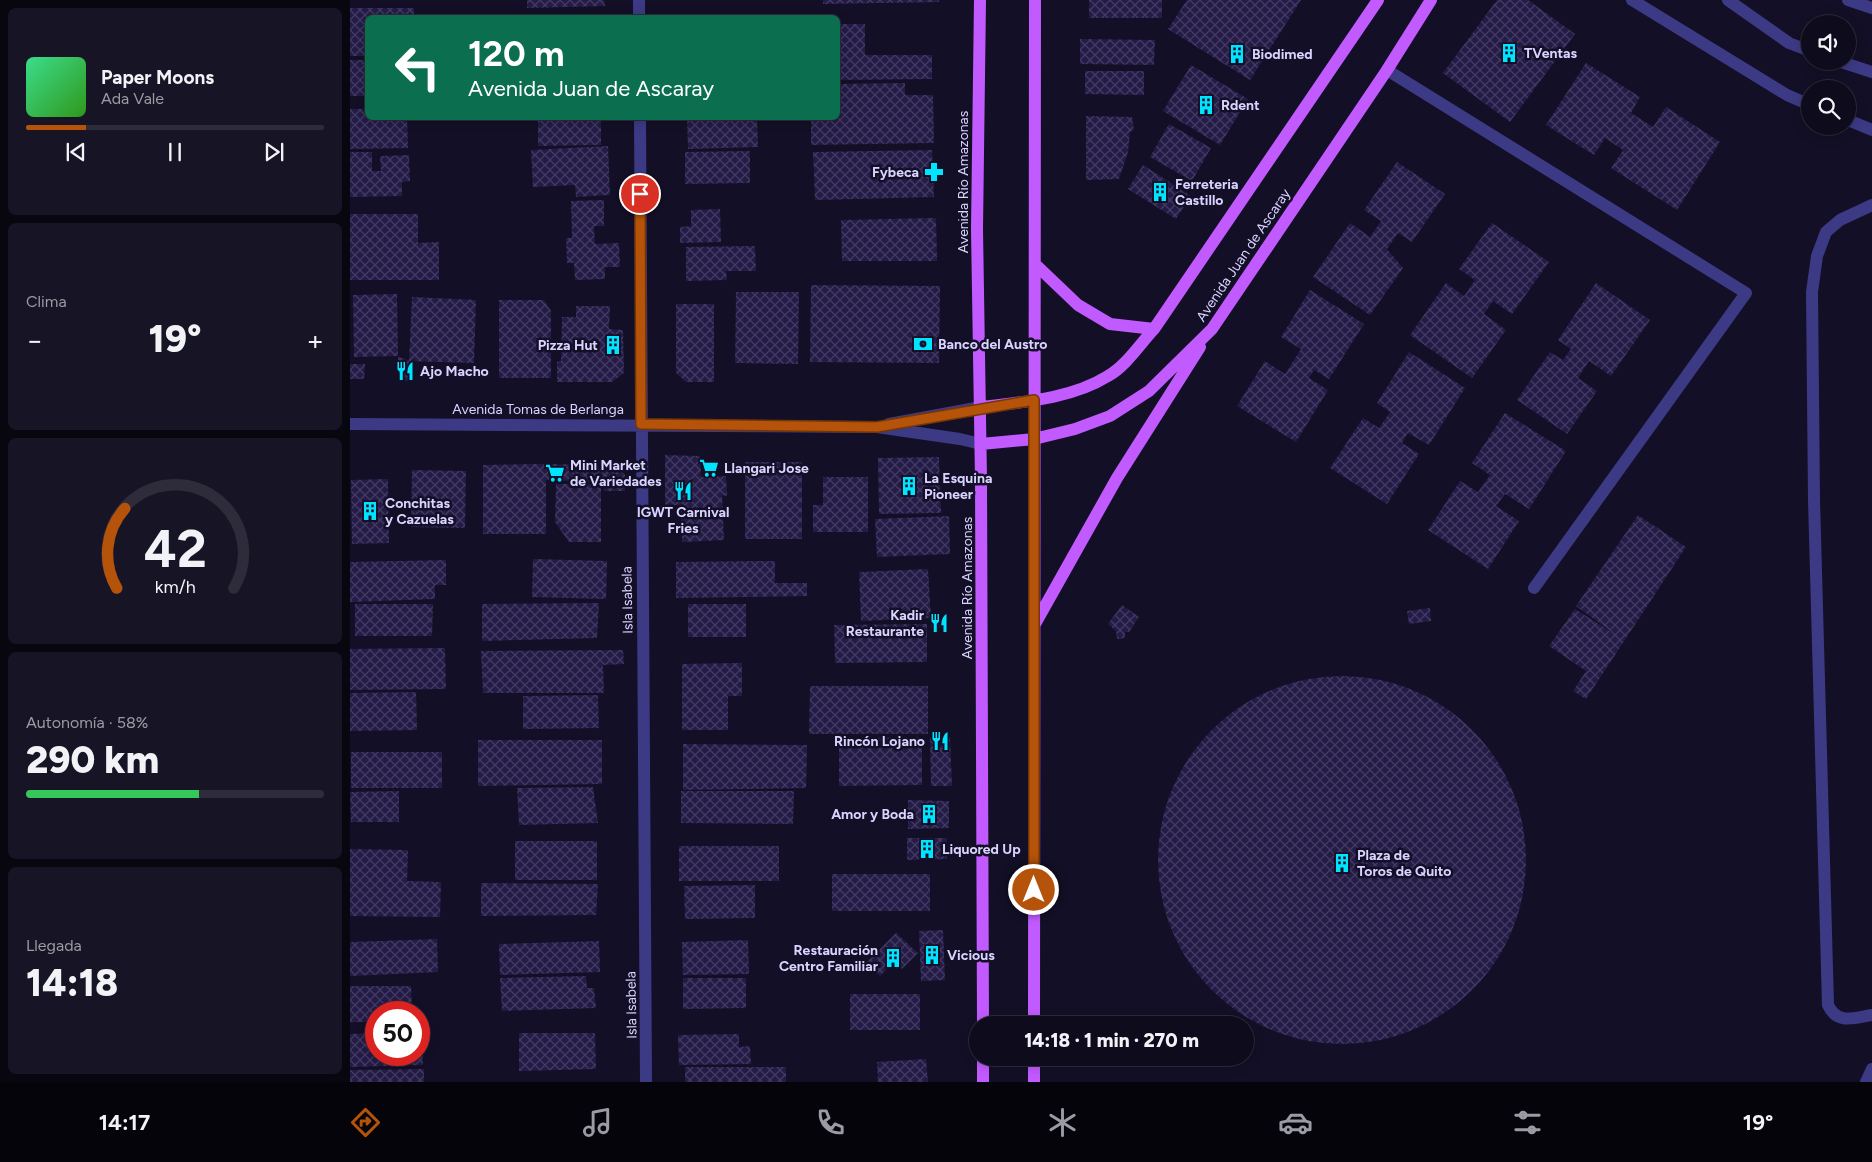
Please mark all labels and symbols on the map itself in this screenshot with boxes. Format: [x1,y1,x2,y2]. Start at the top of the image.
building icon: TVentas [1498,42,1520,64]
building icon: Biodimed [1226,43,1248,65]
place label: TVentas [1524,45,1577,62]
place label: Biodimed [1252,46,1313,63]
building icon: Rdent [1195,94,1217,116]
place label: Rdent [1221,97,1260,114]
street label: Avenida Río Amazonas [955,111,972,253]
pharmacy icon: Fybeca [923,161,945,183]
place label: Fybeca [872,164,919,181]
pin [619,173,661,215]
place label: Ferreteria Castillo [1175,176,1238,209]
building icon: Ferreteria Castillo [1149,181,1171,203]
street label: Avenida Juan de Ascaray [1193,185,1295,325]
bank icon: Banco del Austro [912,333,934,355]
building icon: Pizza Hut [602,334,624,356]
place label: Banco del Austro [938,336,1048,353]
place label: Pizza Hut [538,337,598,354]
restaurant icon: Ajo Macho [394,360,416,382]
place label: Ajo Macho [420,363,489,380]
street label: Avenida Tomas de Berlanga [452,401,624,418]
place label: Mini Market de Variedades [570,457,662,490]
supermarket icon: Llangari Jose [698,457,720,479]
place label: Llangari Jose [724,460,809,477]
supermarket icon: Mini Market de Variedades [544,462,566,484]
place label: La Esquina Pioneer [924,470,992,503]
building icon: La Esquina Pioneer [898,475,920,497]
restaurant icon: IGWT Carnival Fries [672,480,694,502]
place label: Conchitas y Cazuelas [385,495,454,528]
building icon: Conchitas y Cazuelas [359,500,381,522]
place label: IGWT Carnival Fries [637,504,729,537]
street label: Avenida Río Amazonas [959,517,976,659]
street label: Isla Isabela [618,566,637,634]
place label: Kadir Restaurante [846,607,925,640]
restaurant icon: Kadir Restaurante [928,612,950,634]
restaurant icon: Rincón Lojano [929,730,951,752]
place label: Rincón Lojano [834,733,925,750]
building icon: Amor y Boda [918,803,940,825]
place label: Amor y Boda [831,806,914,823]
building icon: Liquored Up [916,838,938,860]
place label: Liquored Up [942,841,1021,858]
place label: Plaza de Toros de Quito [1357,847,1451,880]
building icon: Plaza de Toros de Quito [1331,852,1353,874]
position arrow [1007,863,1059,915]
place label: Restauración Centro Familiar [779,942,879,975]
building icon: Vicious [921,944,943,966]
building icon: Restauración Centro Familiar [882,947,904,969]
place label: Vicious [947,947,995,964]
street label: Isla Isabela [622,971,641,1039]
speed limit sign: 50 [365,1001,430,1066]

